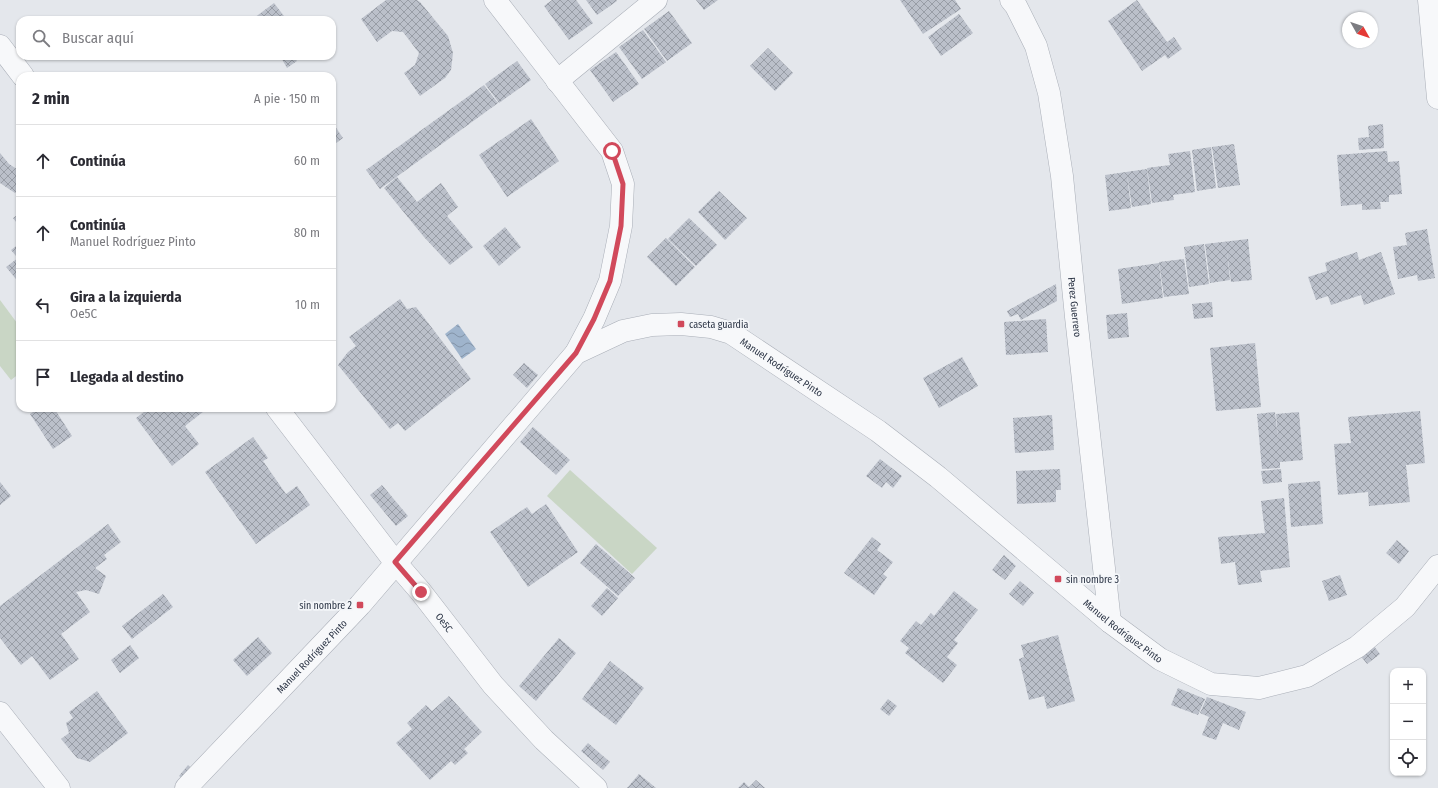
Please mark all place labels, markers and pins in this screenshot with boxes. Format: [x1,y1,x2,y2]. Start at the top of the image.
marker: caseta guardia [676,319,686,329]
place label: caseta guardia [689,319,748,331]
marker: sin nombre 3 [1053,574,1063,584]
place label: sin nombre 3 [1066,574,1119,586]
place label: sin nombre 2 [299,600,353,612]
marker: sin nombre 2 [355,600,365,610]

